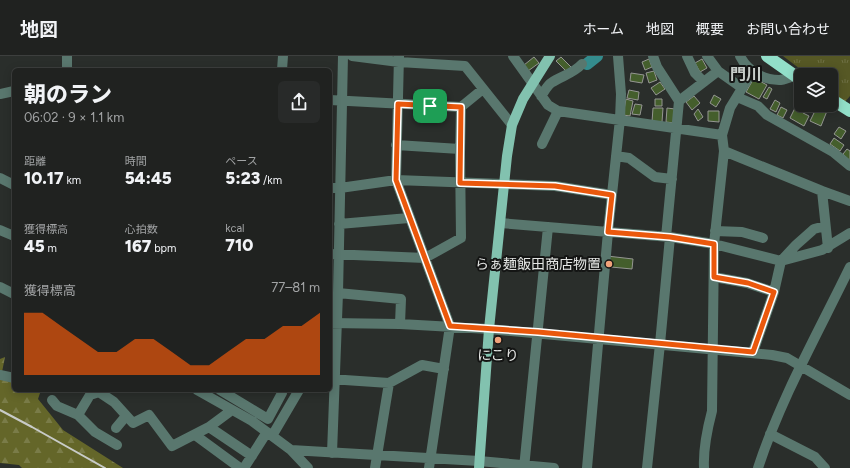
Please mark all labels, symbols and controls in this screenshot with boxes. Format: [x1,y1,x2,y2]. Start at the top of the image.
text: 地図 [20,18,58,41]
text: ホーム [582,21,624,38]
text: 地図 [646,21,674,38]
text: 概要 [696,21,724,38]
text: お問い合わせ [746,21,830,38]
district label: 門川 [730,65,762,84]
map controls [794,68,838,112]
button: layers [794,68,838,112]
text: 朝のラン [24,81,112,108]
button: share [278,81,320,123]
pin [413,89,447,123]
icon: arrive [419,95,441,117]
text: 06:02 · 9 × 1.1 km [24,110,124,125]
text: 距離 [24,155,46,168]
text: 時間 [125,155,147,168]
text: ペース [225,155,258,168]
text: 10.17 [24,168,64,188]
text: 54:45 [125,168,172,188]
text: 5:23 [225,168,260,188]
text: km [64,174,81,187]
text: /km [260,174,282,187]
text: kcal [225,222,245,235]
text: 獲得標高 [24,223,68,236]
text: 心拍数 [125,223,158,236]
text: 710 [225,235,253,255]
text: 45 [24,236,45,256]
text: 167 [125,236,151,256]
text: m [45,242,57,255]
text: bpm [151,242,176,255]
place label: らぁ麺飯田商店物置 [475,256,601,273]
marker: らぁ麺飯田商店物置 [604,259,614,269]
text: 77–81 m [271,280,320,295]
text: 獲得標高 [24,283,76,298]
marker: にこり [493,335,503,345]
place label: にこり [477,347,519,364]

